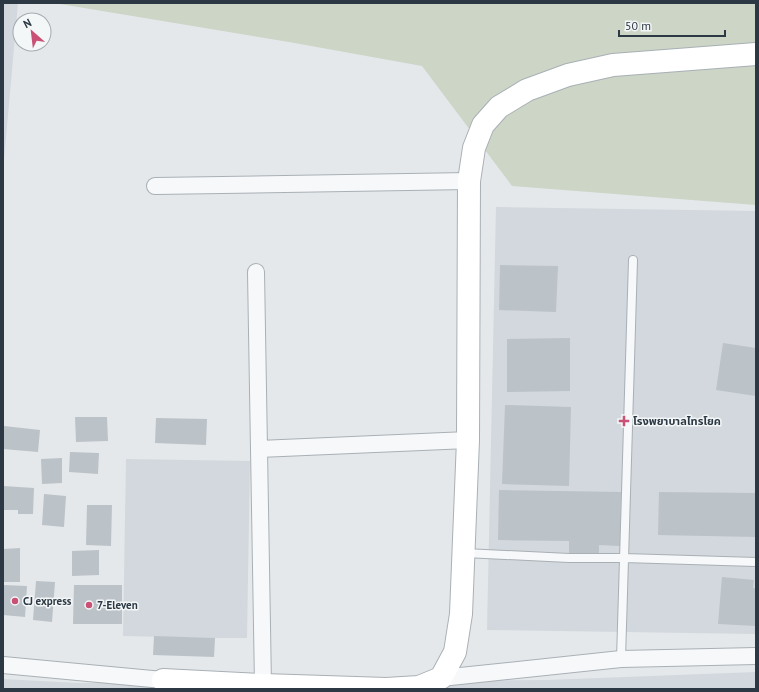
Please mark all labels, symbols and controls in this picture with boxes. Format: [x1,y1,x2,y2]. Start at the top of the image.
north arrow [12,12,52,52]
scale bar [619,12,725,38]
text: N [21,15,34,31]
text: 50 m [625,18,651,33]
place label: โรงพยาบาลไทรโยค [633,414,721,428]
marker: โรงพยาบาลไทรโยค [618,415,630,427]
place label: CJ express [23,594,72,608]
marker: CJ express [10,596,20,606]
place label: 7-Eleven [97,598,138,612]
marker: 7-Eleven [84,600,94,610]

